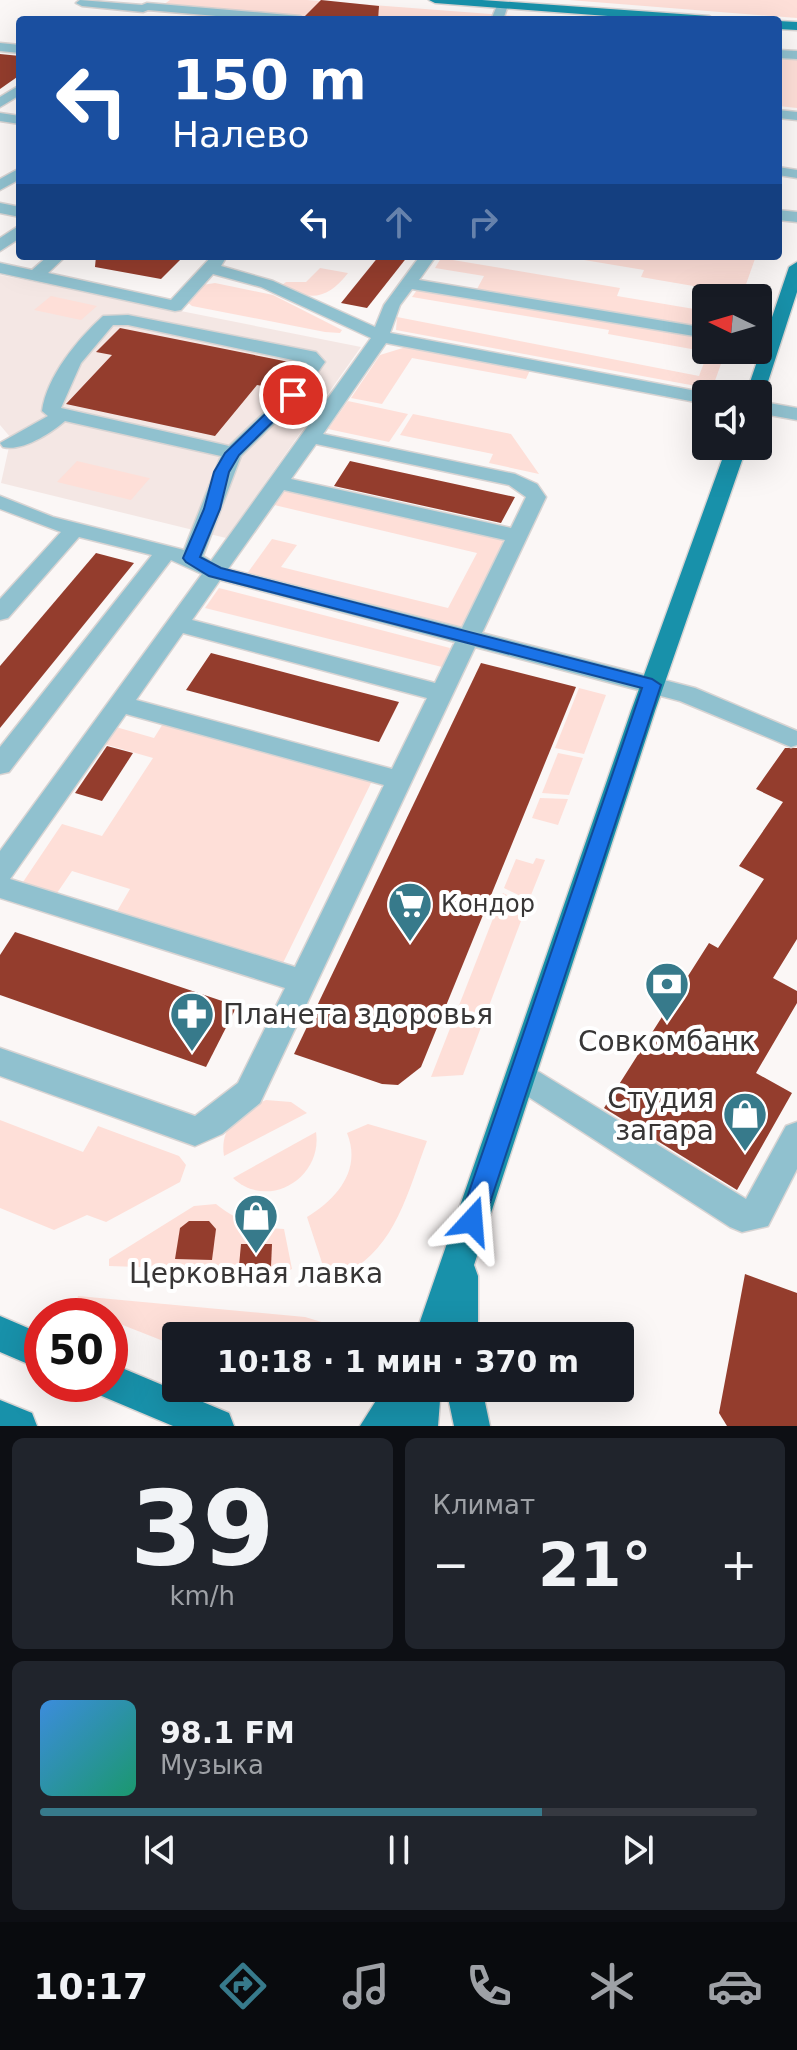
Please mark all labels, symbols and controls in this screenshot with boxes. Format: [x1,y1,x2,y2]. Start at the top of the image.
text: 150 m [172,47,367,112]
icon: left [40,48,144,152]
text: Налево [172,114,310,155]
icon: left [293,200,337,244]
icon: ahead [377,200,421,244]
icon: right [461,200,505,244]
north arrow [692,284,772,364]
map controls [692,284,772,460]
pin [259,361,327,429]
icon: arrive [271,373,315,417]
button: sound [692,380,772,460]
supermarket icon: Кондор [386,880,434,943]
place label: Кондор [441,890,535,918]
bank icon: Совкомбанк [643,960,691,1023]
pharmacy icon: Планета здоровья [168,990,216,1053]
place label: Планета здоровья [223,998,493,1031]
place label: Совкомбанк [578,1025,756,1058]
place label: Студия загара [607,1082,714,1147]
shop icon: Студия загара [721,1090,769,1153]
position arrow [430,1179,514,1263]
shop icon: Церковная лавка [232,1192,280,1255]
place label: Церковная лавка [129,1257,383,1290]
speed limit sign: 50 [24,1298,128,1402]
text: 10:18 · 1 мин · 370 m [217,1344,579,1379]
text: 39 [130,1468,275,1590]
text: Климат [433,1490,535,1520]
text: 21° [538,1530,652,1600]
text: − [433,1539,469,1590]
text: + [720,1539,757,1590]
text: km/h [169,1581,235,1611]
text: 98.1 FM [160,1715,295,1750]
text: Музыка [160,1750,264,1780]
icon: previous [138,1828,182,1872]
icon: pause [377,1828,421,1872]
icon: next [616,1828,660,1872]
icon: directions [215,1958,271,2014]
icon: music [338,1958,394,2014]
icon: phone [461,1958,517,2014]
icon: climate [584,1958,640,2014]
icon: car [707,1958,763,2014]
text: 10:17 [34,1966,148,2007]

